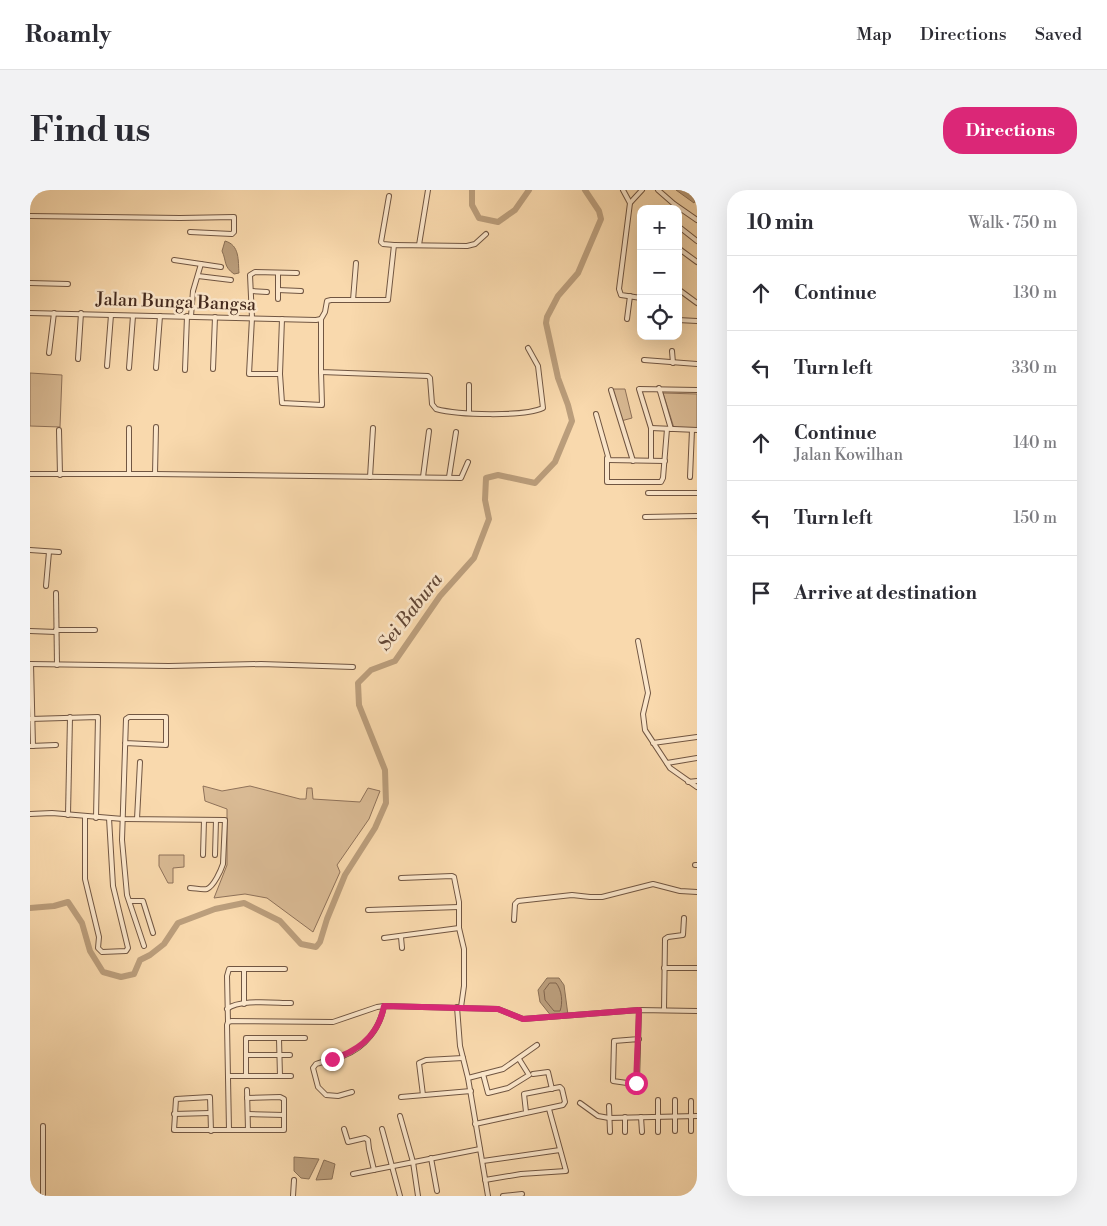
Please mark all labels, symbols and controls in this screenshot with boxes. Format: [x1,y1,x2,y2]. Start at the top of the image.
text: Roamly [25,20,111,50]
text: Map [856,23,892,46]
text: Directions [920,23,1007,46]
text: Saved [1035,23,1082,46]
button: Directions [943,107,1077,154]
text: Find us [30,109,150,152]
map controls [637,205,682,340]
button: + [637,205,682,250]
text: 10 min [747,210,814,236]
text: Walk · 750 m [969,213,1057,233]
button: − [637,250,682,295]
icon: ahead [747,279,775,307]
text: Continue [794,281,877,305]
text: 130 m [1013,283,1057,303]
street label: Jalan Bunga Bangsa [95,288,257,316]
button: locate [637,295,682,340]
icon: left [747,354,775,382]
text: Turn left [794,356,873,380]
text: 330 m [1011,358,1057,378]
text: Continue [794,421,877,445]
icon: ahead [747,429,775,457]
text: 140 m [1013,433,1057,453]
text: Jalan Kowilhan [794,445,903,465]
icon: left [747,504,775,532]
text: Turn left [794,506,873,530]
text: 150 m [1013,508,1057,528]
water label: Sei Babura [372,568,448,656]
icon: arrive [747,579,775,607]
text: Arrive at destination [794,581,977,605]
route end [321,1048,344,1071]
route start [625,1072,648,1095]

